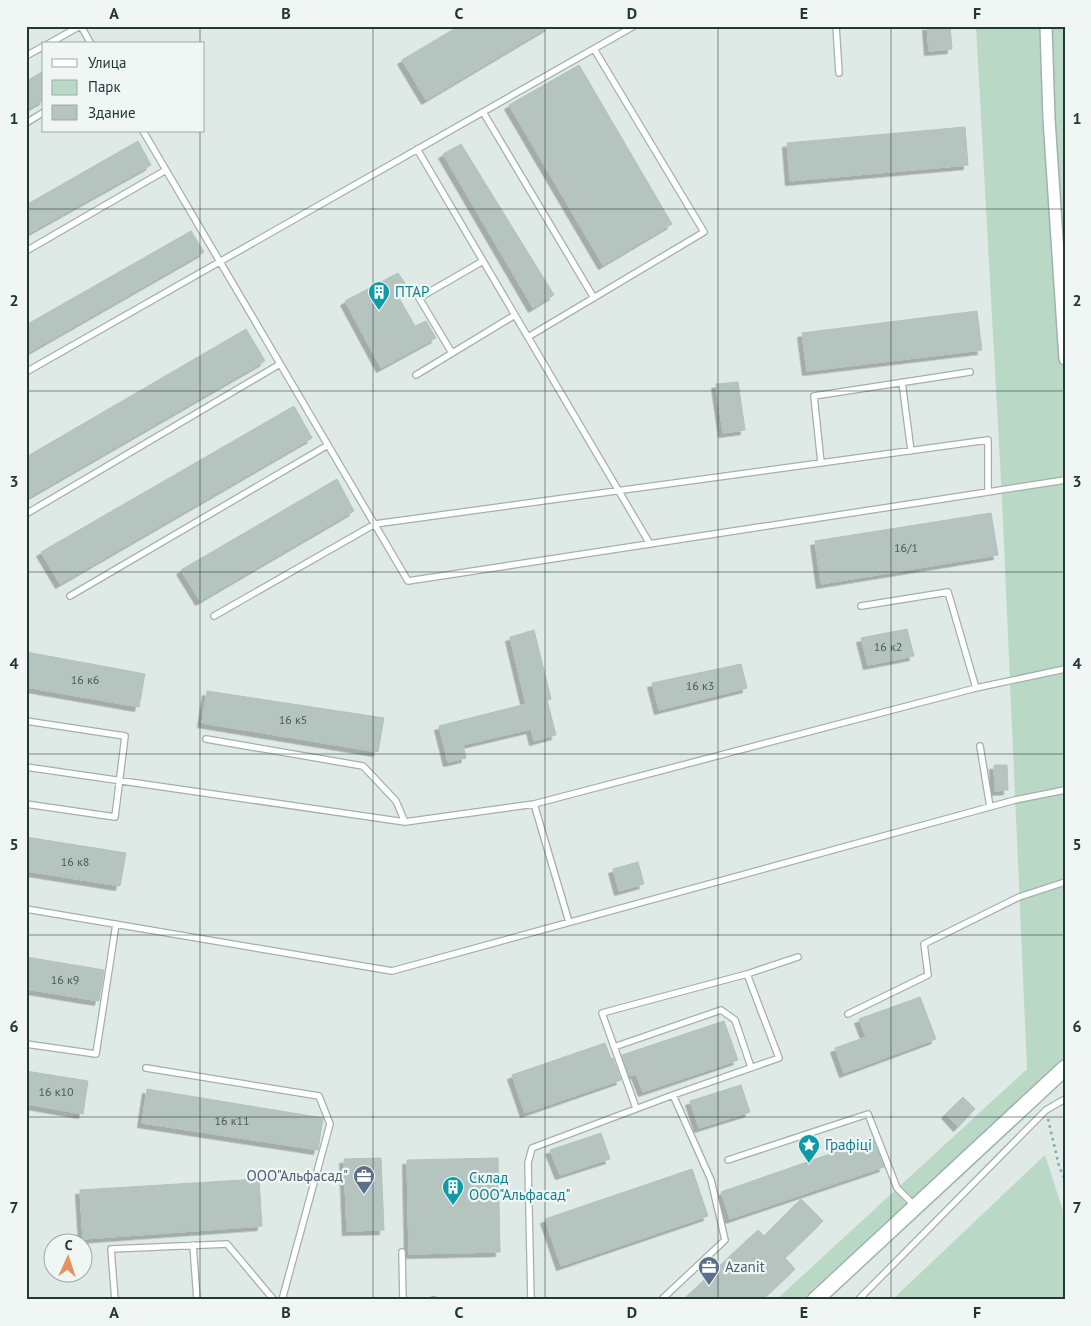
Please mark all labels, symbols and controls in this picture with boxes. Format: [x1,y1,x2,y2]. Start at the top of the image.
text: A [109,3,119,23]
text: B [281,3,291,23]
text: C [455,3,464,23]
text: D [627,3,637,23]
text: E [800,3,808,23]
text: F [973,3,981,23]
legend [42,42,205,132]
text: Улица [88,53,126,72]
text: Парк [88,77,121,96]
text: Здание [88,103,136,122]
text: 1 [9,108,19,128]
text: 1 [1072,108,1082,128]
building icon: ПТАР [367,280,391,311]
place label: ПТАР [395,282,429,301]
text: 2 [9,290,19,310]
text: 2 [1072,290,1082,310]
text: 3 [9,471,19,491]
text: 3 [1072,471,1082,491]
house number: 16/1 [894,540,918,555]
house number: 16 к2 [874,639,902,654]
text: 4 [9,653,19,673]
text: 4 [1072,653,1082,673]
house number: 16 к6 [71,672,99,687]
house number: 16 к3 [686,678,714,693]
house number: 16 к5 [279,712,307,727]
text: 5 [9,834,19,854]
text: 5 [1072,834,1082,854]
house number: 16 к8 [61,854,89,869]
house number: 16 к9 [51,972,79,987]
text: 6 [9,1016,19,1036]
text: 6 [1072,1016,1082,1036]
house number: 16 к10 [38,1084,74,1099]
house number: 16 к11 [214,1113,250,1128]
place icon: Графіці [797,1133,821,1164]
place label: Графіці [825,1135,872,1154]
office icon: ООО"Альфасад" [352,1164,376,1195]
place label: ООО"Альфасад" [246,1166,348,1185]
place label: Склад ООО"Альфасад" [469,1168,571,1204]
building icon: Склад ООО"Альфасад" [441,1175,465,1206]
text: 7 [9,1197,19,1217]
text: 7 [1072,1197,1082,1217]
north arrow [42,1234,92,1284]
text: С [64,1236,73,1254]
office icon: Azanit [697,1255,721,1286]
place label: Azanit [725,1257,765,1276]
text: A [109,1302,119,1322]
text: B [281,1302,291,1322]
text: C [455,1302,464,1322]
text: D [627,1302,637,1322]
text: E [800,1302,808,1322]
text: F [973,1302,981,1322]

